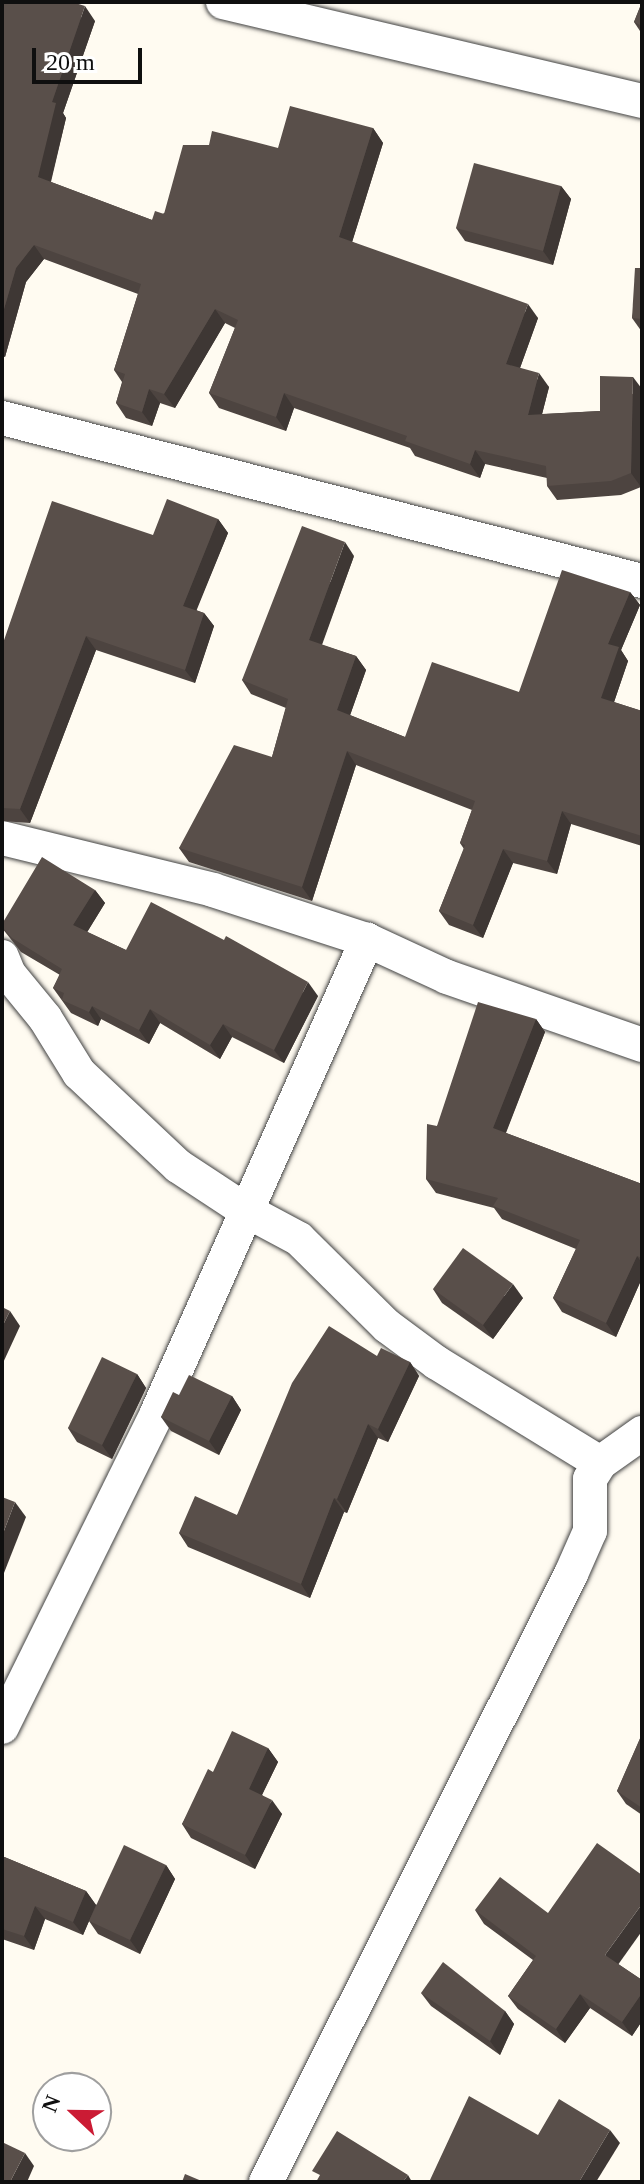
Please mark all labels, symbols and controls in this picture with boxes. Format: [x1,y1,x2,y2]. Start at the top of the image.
scale bar [36,32,146,82]
text: 20 m [46,49,95,75]
north arrow [32,2072,112,2152]
text: N [37,2092,66,2116]

